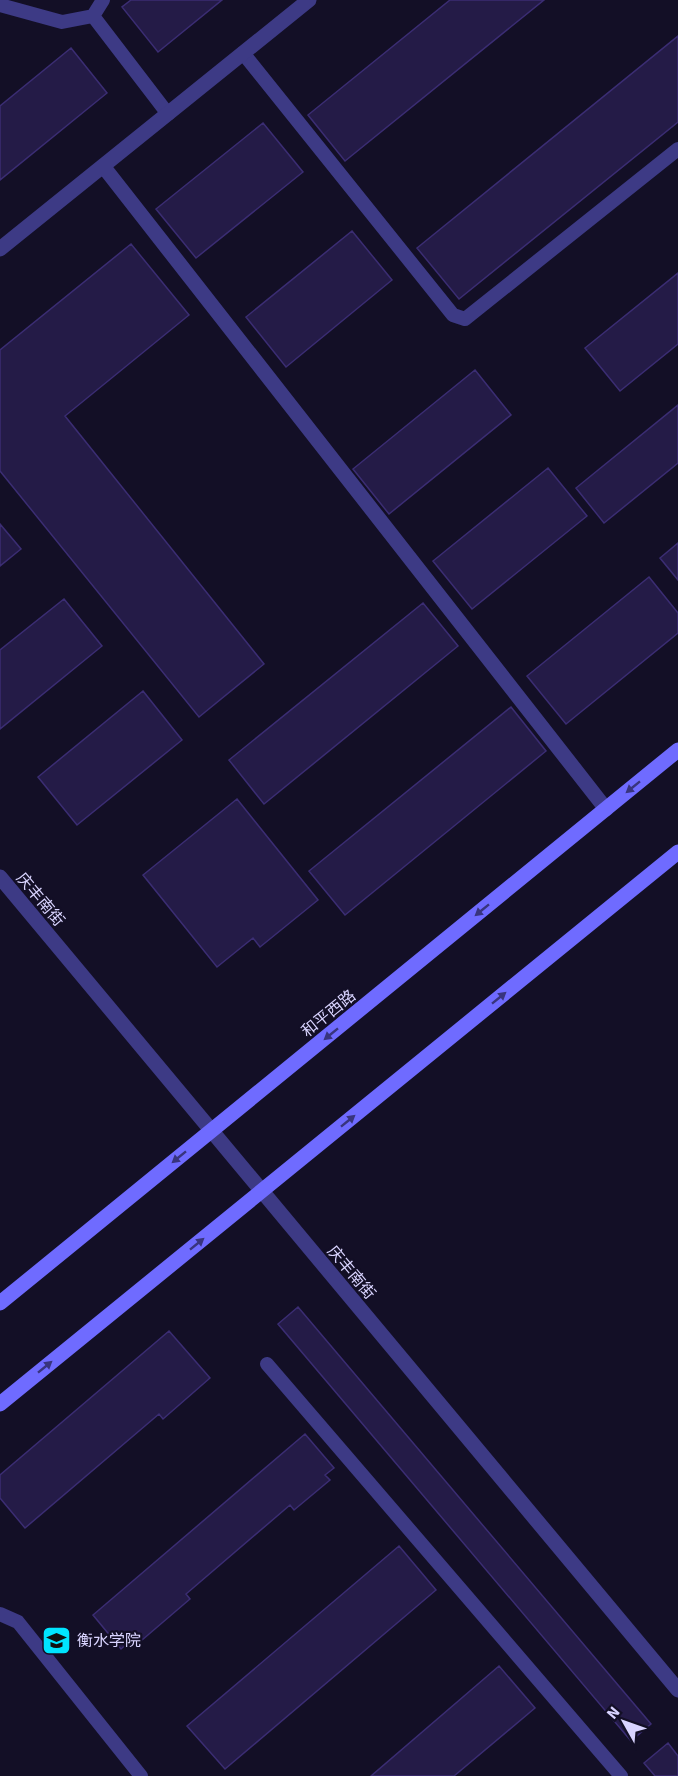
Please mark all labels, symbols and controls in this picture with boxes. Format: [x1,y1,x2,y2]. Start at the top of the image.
one-way arrow [626,780,641,793]
street label: 庆丰南街 [11,868,69,931]
one-way arrow [474,904,489,916]
street label: 和平西路 [297,985,360,1042]
one-way arrow [491,992,506,1005]
one-way arrow [323,1027,338,1039]
one-way arrow [340,1115,356,1128]
one-way arrow [172,1150,187,1163]
one-way arrow [189,1239,204,1251]
street label: 庆丰南街 [322,1241,380,1304]
one-way arrow [38,1362,53,1374]
school or university icon: 衡水学院 [40,1624,72,1656]
place label: 衡水学院 [77,1630,141,1652]
north arrow [594,1692,654,1752]
text: N [601,1702,625,1724]

